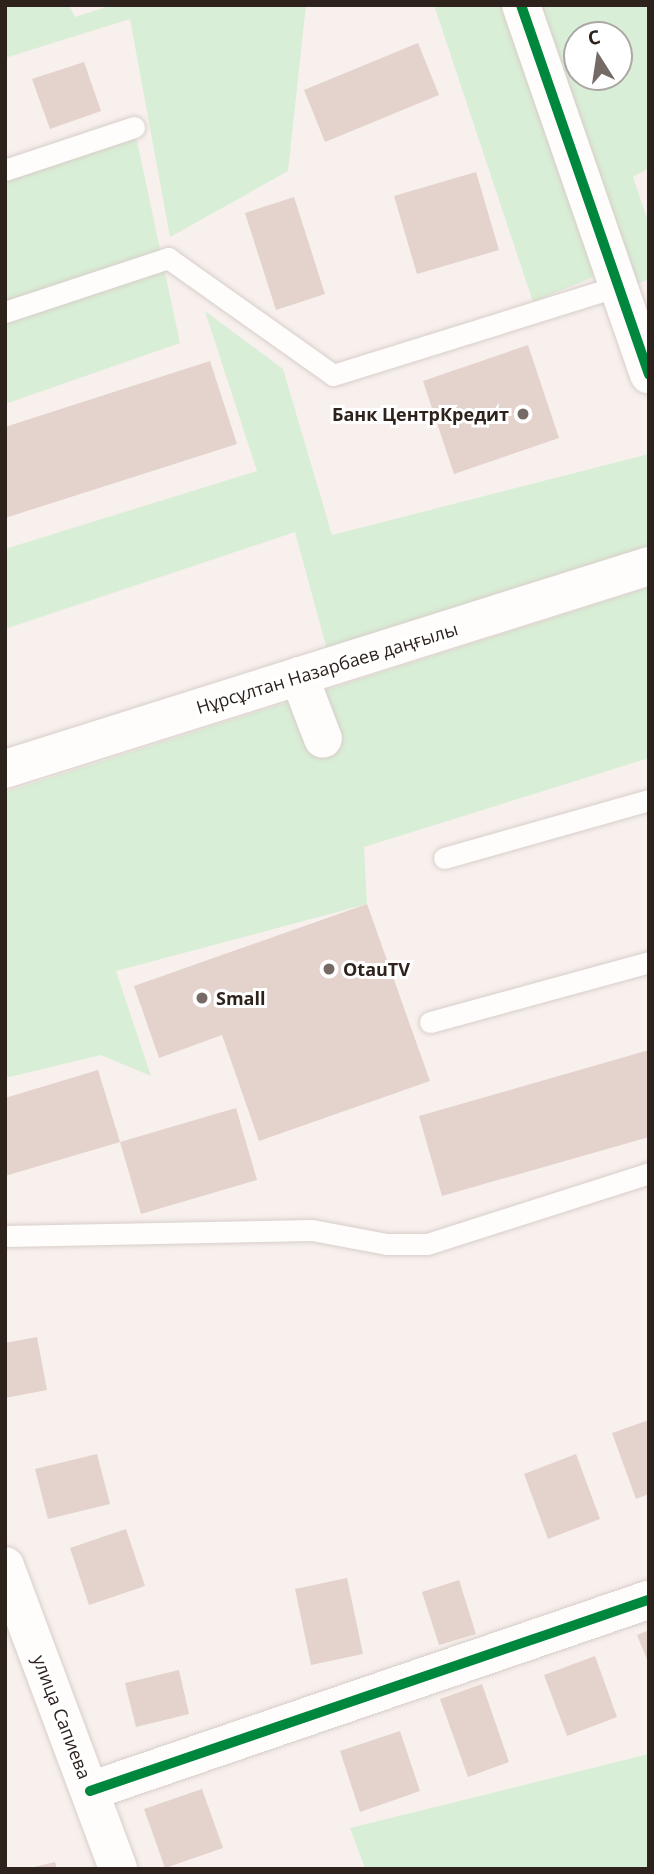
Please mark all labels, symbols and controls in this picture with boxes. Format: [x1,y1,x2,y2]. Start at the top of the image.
north arrow [563,21,633,91]
text: С [585,23,603,51]
place label: Банк ЦентрКредит [332,403,509,425]
marker: Банк ЦентрКредит [515,406,531,422]
street label: Нұрсұлтан Назарбаев даңғылы [194,618,460,718]
place label: OtauTV [343,958,410,980]
marker: OtauTV [321,961,337,977]
place label: Small [216,987,265,1009]
marker: Small [194,990,210,1006]
street label: улица Сапиева [28,1652,96,1782]

